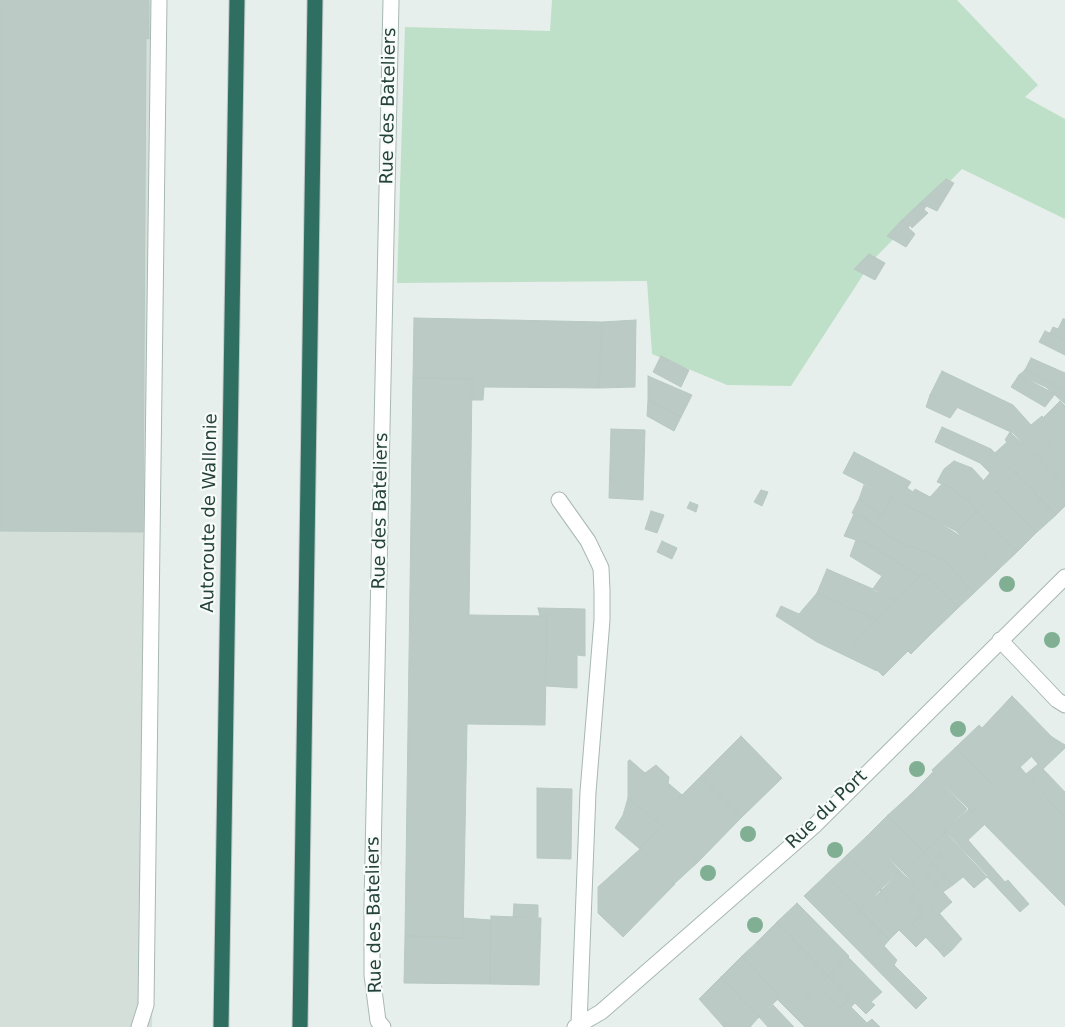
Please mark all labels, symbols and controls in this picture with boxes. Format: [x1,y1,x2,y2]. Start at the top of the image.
street label: Rue des Bateliers [377,27,401,185]
street label: Autoroute de Wallonie [197,413,223,613]
street label: Rue des Bateliers [369,432,393,590]
street label: Rue du Port [782,766,872,854]
street label: Rue des Bateliers [363,836,387,994]

